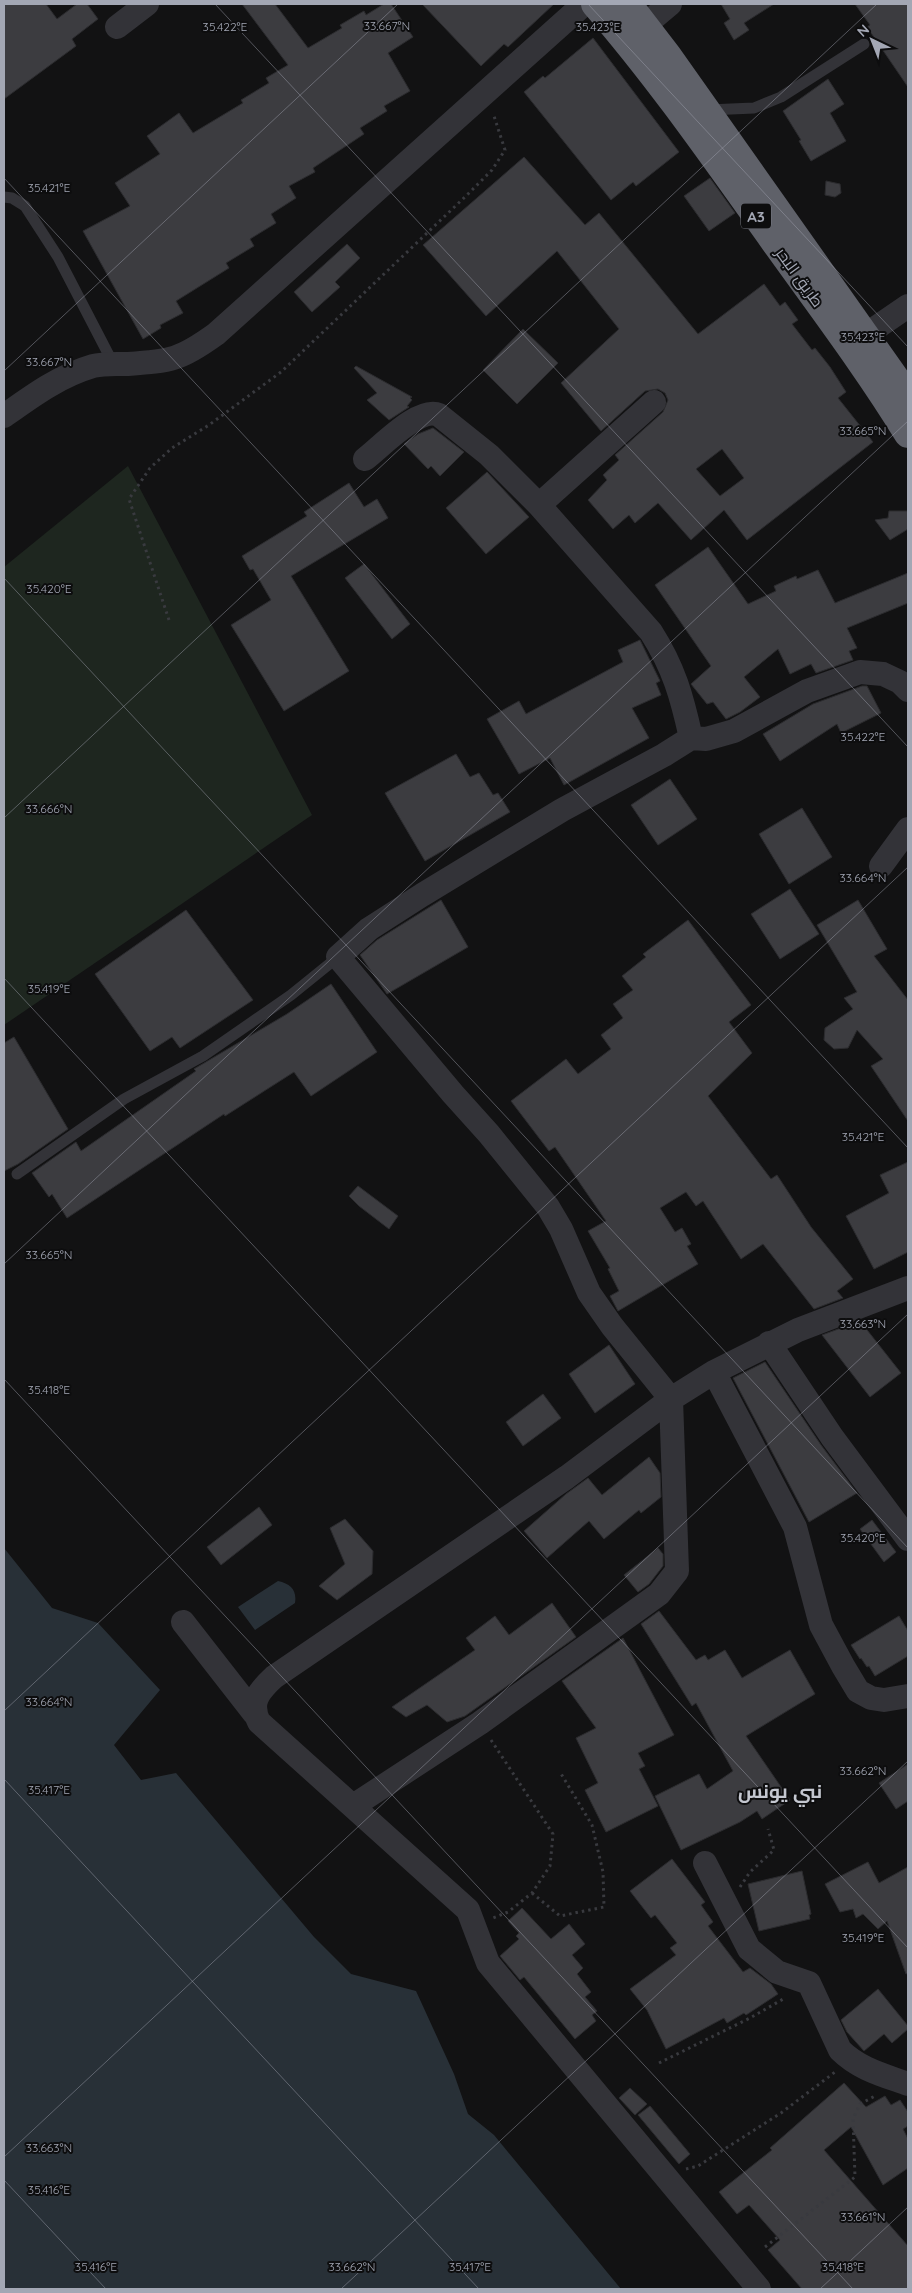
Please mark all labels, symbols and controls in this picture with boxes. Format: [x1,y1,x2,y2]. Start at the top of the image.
north arrow [847,15,897,65]
text: 33.667°N [364,18,410,33]
text: 35.422°E [203,19,248,34]
text: 35.423°E [576,19,620,34]
text: N [853,20,873,41]
text: 35.421°E [28,180,70,195]
road number: A3 [741,204,771,228]
street label: طريق البحر [770,242,828,311]
text: 35.423°E [841,329,885,344]
text: 33.667°N [26,354,72,369]
text: 33.665°N [840,423,886,438]
text: 35.420°E [26,581,72,596]
text: 35.422°E [841,729,886,744]
text: 33.666°N [26,801,72,816]
text: 33.664°N [840,870,886,885]
text: 35.419°E [28,981,70,996]
text: 35.421°E [842,1129,884,1144]
text: 33.665°N [26,1247,72,1262]
text: 33.663°N [840,1316,886,1331]
text: 35.418°E [28,1382,70,1397]
text: 35.420°E [840,1530,886,1545]
text: 33.664°N [26,1694,72,1709]
text: 33.662°N [839,1763,887,1778]
district label: نبي يونس [738,1779,822,1807]
text: 35.417°E [28,1782,70,1797]
text: 35.419°E [842,1930,884,1945]
text: 33.663°N [26,2140,72,2155]
text: 35.416°E [28,2182,70,2197]
text: 33.661°N [841,2209,885,2224]
text: 35.416°E [75,2259,117,2274]
text: 33.662°N [328,2259,376,2274]
text: 35.417°E [449,2259,491,2274]
text: 35.418°E [822,2259,864,2274]

